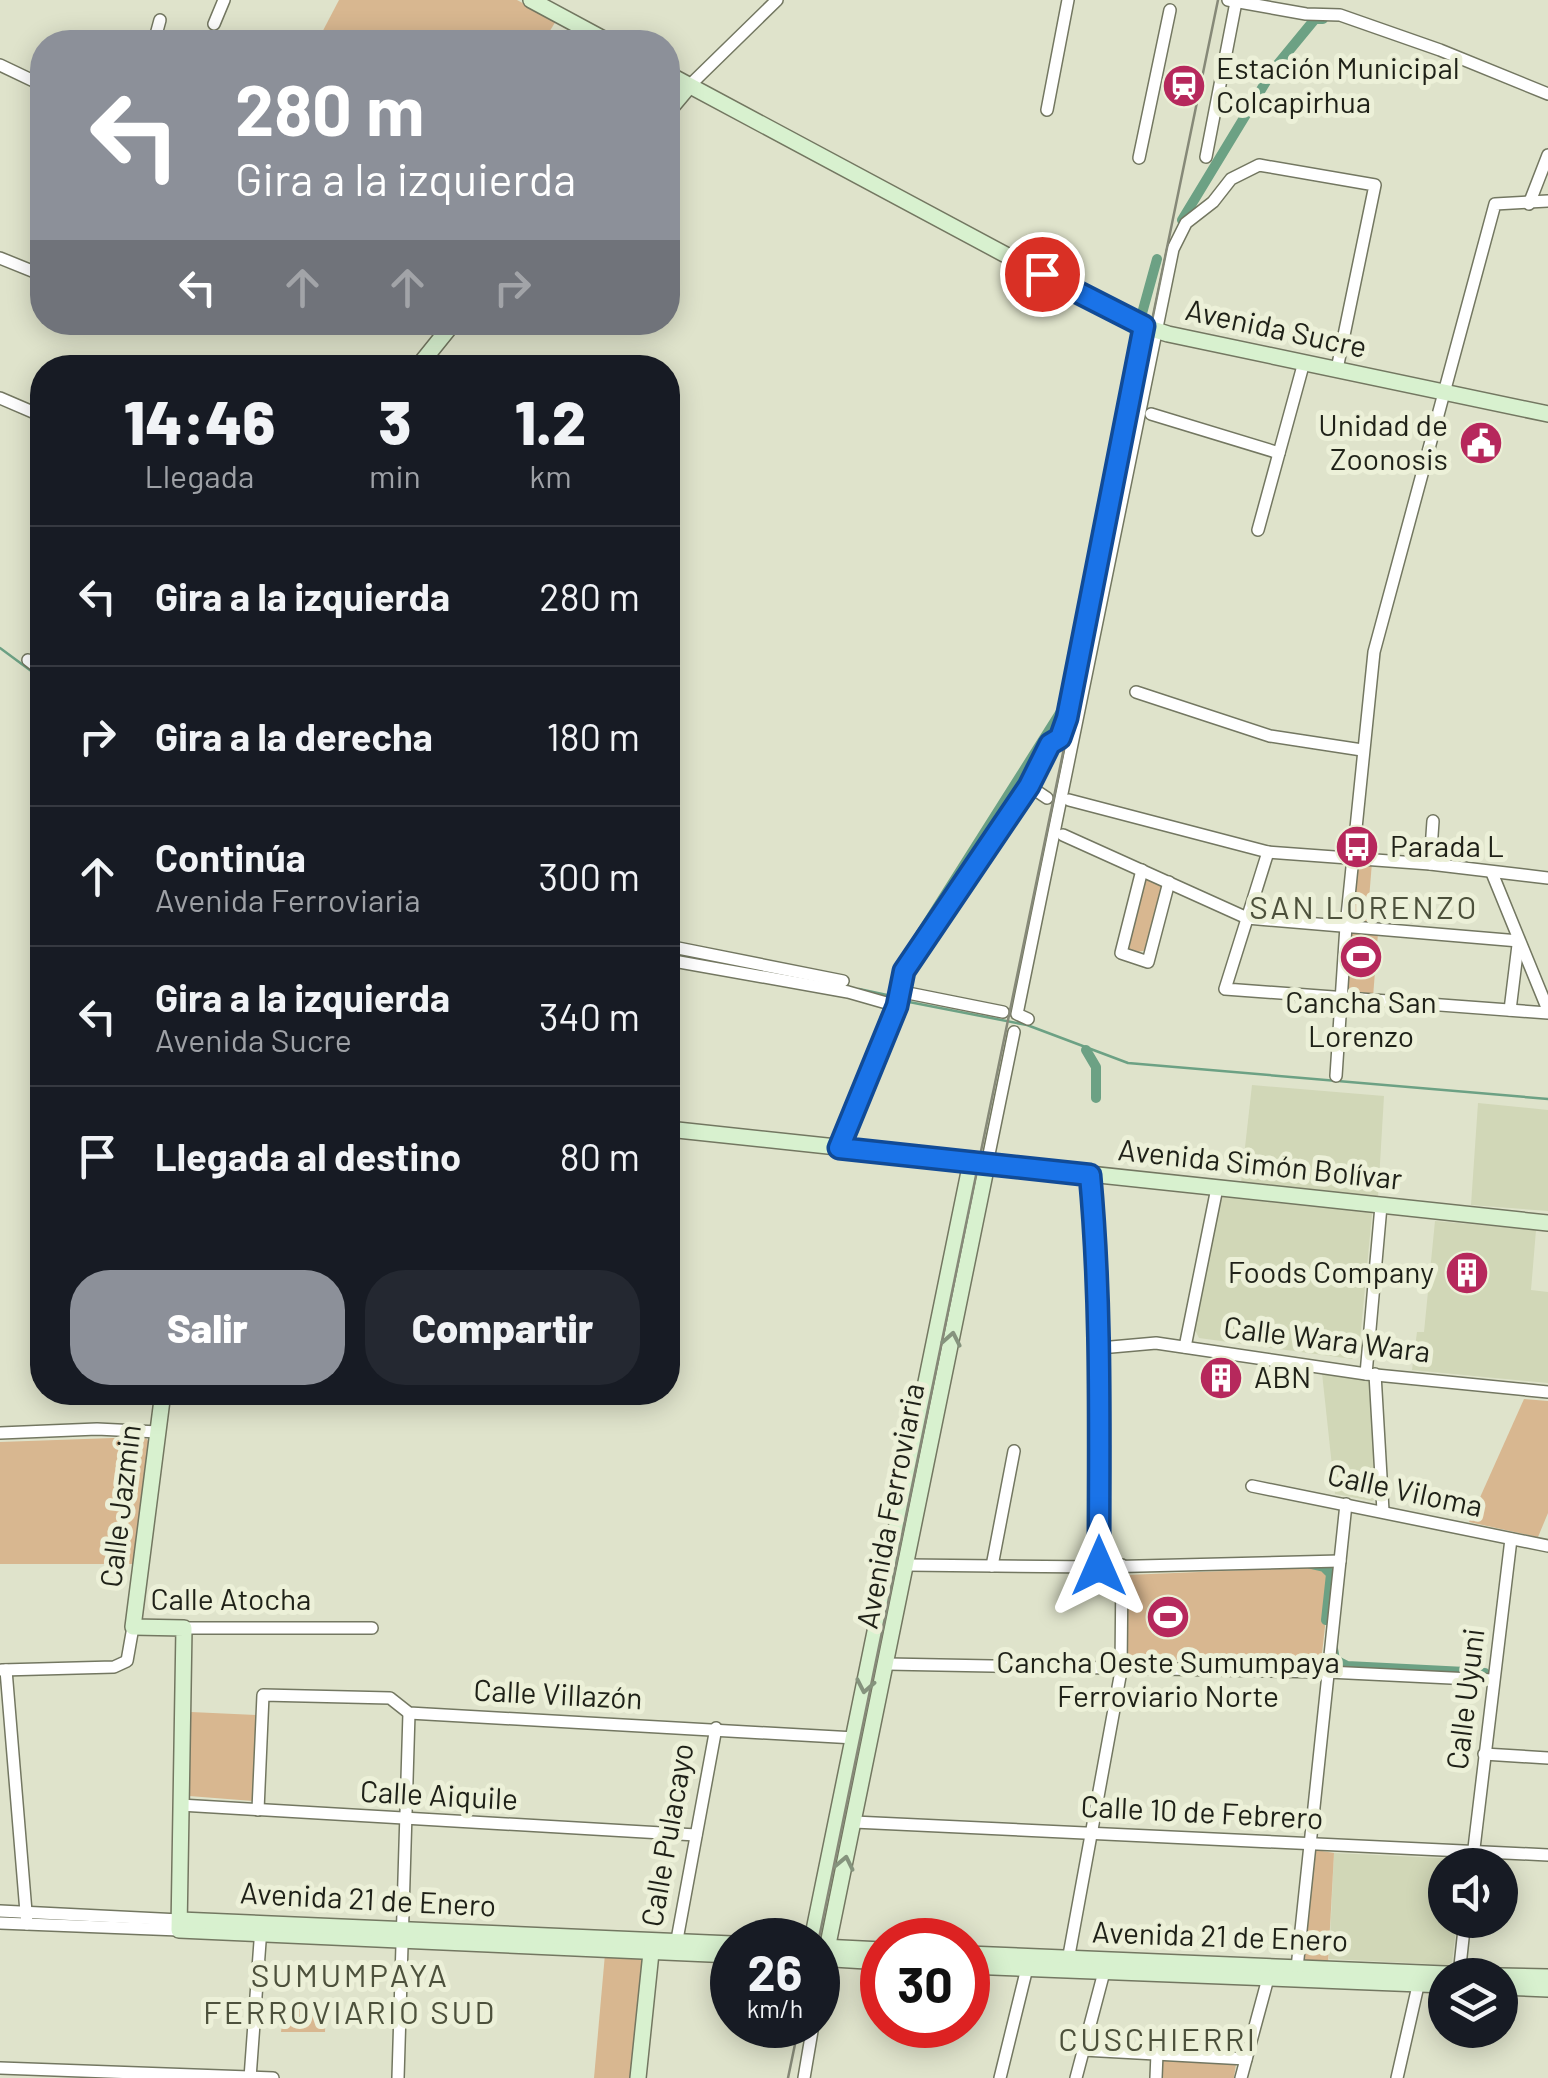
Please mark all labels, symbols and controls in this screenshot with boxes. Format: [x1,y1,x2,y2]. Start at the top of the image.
place label: Estación Municipal Colcapirhua [1216,49,1460,119]
station icon: Estación Municipal Colcapirhua [1161,63,1207,109]
text: 280 m [235,66,424,150]
icon: left [70,70,200,200]
text: Gira a la izquierda [235,151,576,205]
pin [1000,232,1085,317]
icon: arrive [1015,247,1070,302]
icon: left [170,260,225,315]
icon: ahead [275,260,330,315]
icon: ahead [380,260,435,315]
icon: right [485,260,540,315]
street label: Avenida Sucre [1182,290,1370,364]
text: 14:46 [124,385,275,457]
text: 3 [378,385,411,457]
text: 1.2 [515,385,586,457]
place label: Unidad de Zoonosis [1318,406,1448,476]
public building icon: Unidad de Zoonosis [1458,420,1504,466]
text: Llegada [145,456,254,494]
text: min [369,456,421,494]
text: km [529,456,572,494]
icon: left [70,569,125,624]
text: Gira a la izquierda [155,573,450,619]
text: 280 m [539,573,640,619]
icon: right [70,709,125,764]
text: Gira a la derecha [155,713,433,759]
text: 180 m [546,713,640,759]
bus stop icon: Parada L [1334,824,1380,870]
place label: Parada L [1390,827,1504,863]
text: Continúa [155,834,306,880]
icon: ahead [70,849,125,904]
text: 300 m [538,853,640,899]
text: Avenida Ferroviaria [155,880,421,918]
district label: SAN LORENZO [1249,887,1479,925]
sports icon: Cancha San Lorenzo [1338,934,1384,980]
text: Gira a la izquierda [155,974,450,1020]
place label: Cancha San Lorenzo [1285,983,1437,1053]
icon: left [70,989,125,1044]
text: 340 m [539,993,640,1039]
text: Avenida Sucre [155,1020,352,1058]
icon: arrive [70,1129,125,1184]
street label: Avenida Simón Bolívar [1116,1130,1404,1196]
text: Llegada al destino [155,1133,461,1179]
text: 80 m [560,1133,640,1179]
building icon: Foods Company [1444,1250,1490,1296]
place label: Foods Company [1228,1253,1434,1289]
button: Salir [70,1270,345,1385]
button: Compartir [365,1270,640,1385]
street label: Calle Wara Wara [1222,1307,1433,1369]
one-way arrow [941,1331,962,1348]
building icon: ABN [1198,1355,1244,1401]
place label: ABN [1254,1358,1311,1394]
street label: Avenida Ferroviaria [848,1380,930,1631]
street label: Calle Jazmin [91,1422,147,1589]
street label: Calle Viloma [1324,1455,1486,1523]
position arrow [1047,1514,1151,1618]
street label: Calle Atocha [151,1580,311,1616]
sports icon: Cancha Oeste Sumumpaya Ferroviario Norte [1145,1594,1191,1640]
street label: Calle Uyuni [1437,1626,1491,1772]
place label: Cancha Oeste Sumumpaya Ferroviario Norte [996,1643,1340,1713]
street label: Calle Villazón [473,1671,644,1715]
one-way arrow [855,1677,876,1694]
street label: Calle Pulacayo [632,1740,700,1929]
street label: Calle Aiquile [359,1772,519,1816]
street label: Calle 10 de Febrero [1080,1787,1324,1835]
map controls [1428,1848,1518,2048]
button: sound [1428,1848,1518,1938]
one-way arrow [834,1855,855,1872]
street label: Avenida 21 de Enero [239,1873,497,1923]
street label: Avenida 21 de Enero [1091,1913,1349,1957]
speed limit sign: 30 [860,1918,990,2048]
text: 26 [748,1941,802,2001]
district label: SUMUMPAYA FERROVIARIO SUD [203,1955,497,2030]
button: layers [1428,1958,1518,2048]
text: km/h [747,1993,803,2023]
district label: CUSCHIERRI [1058,2019,1258,2057]

